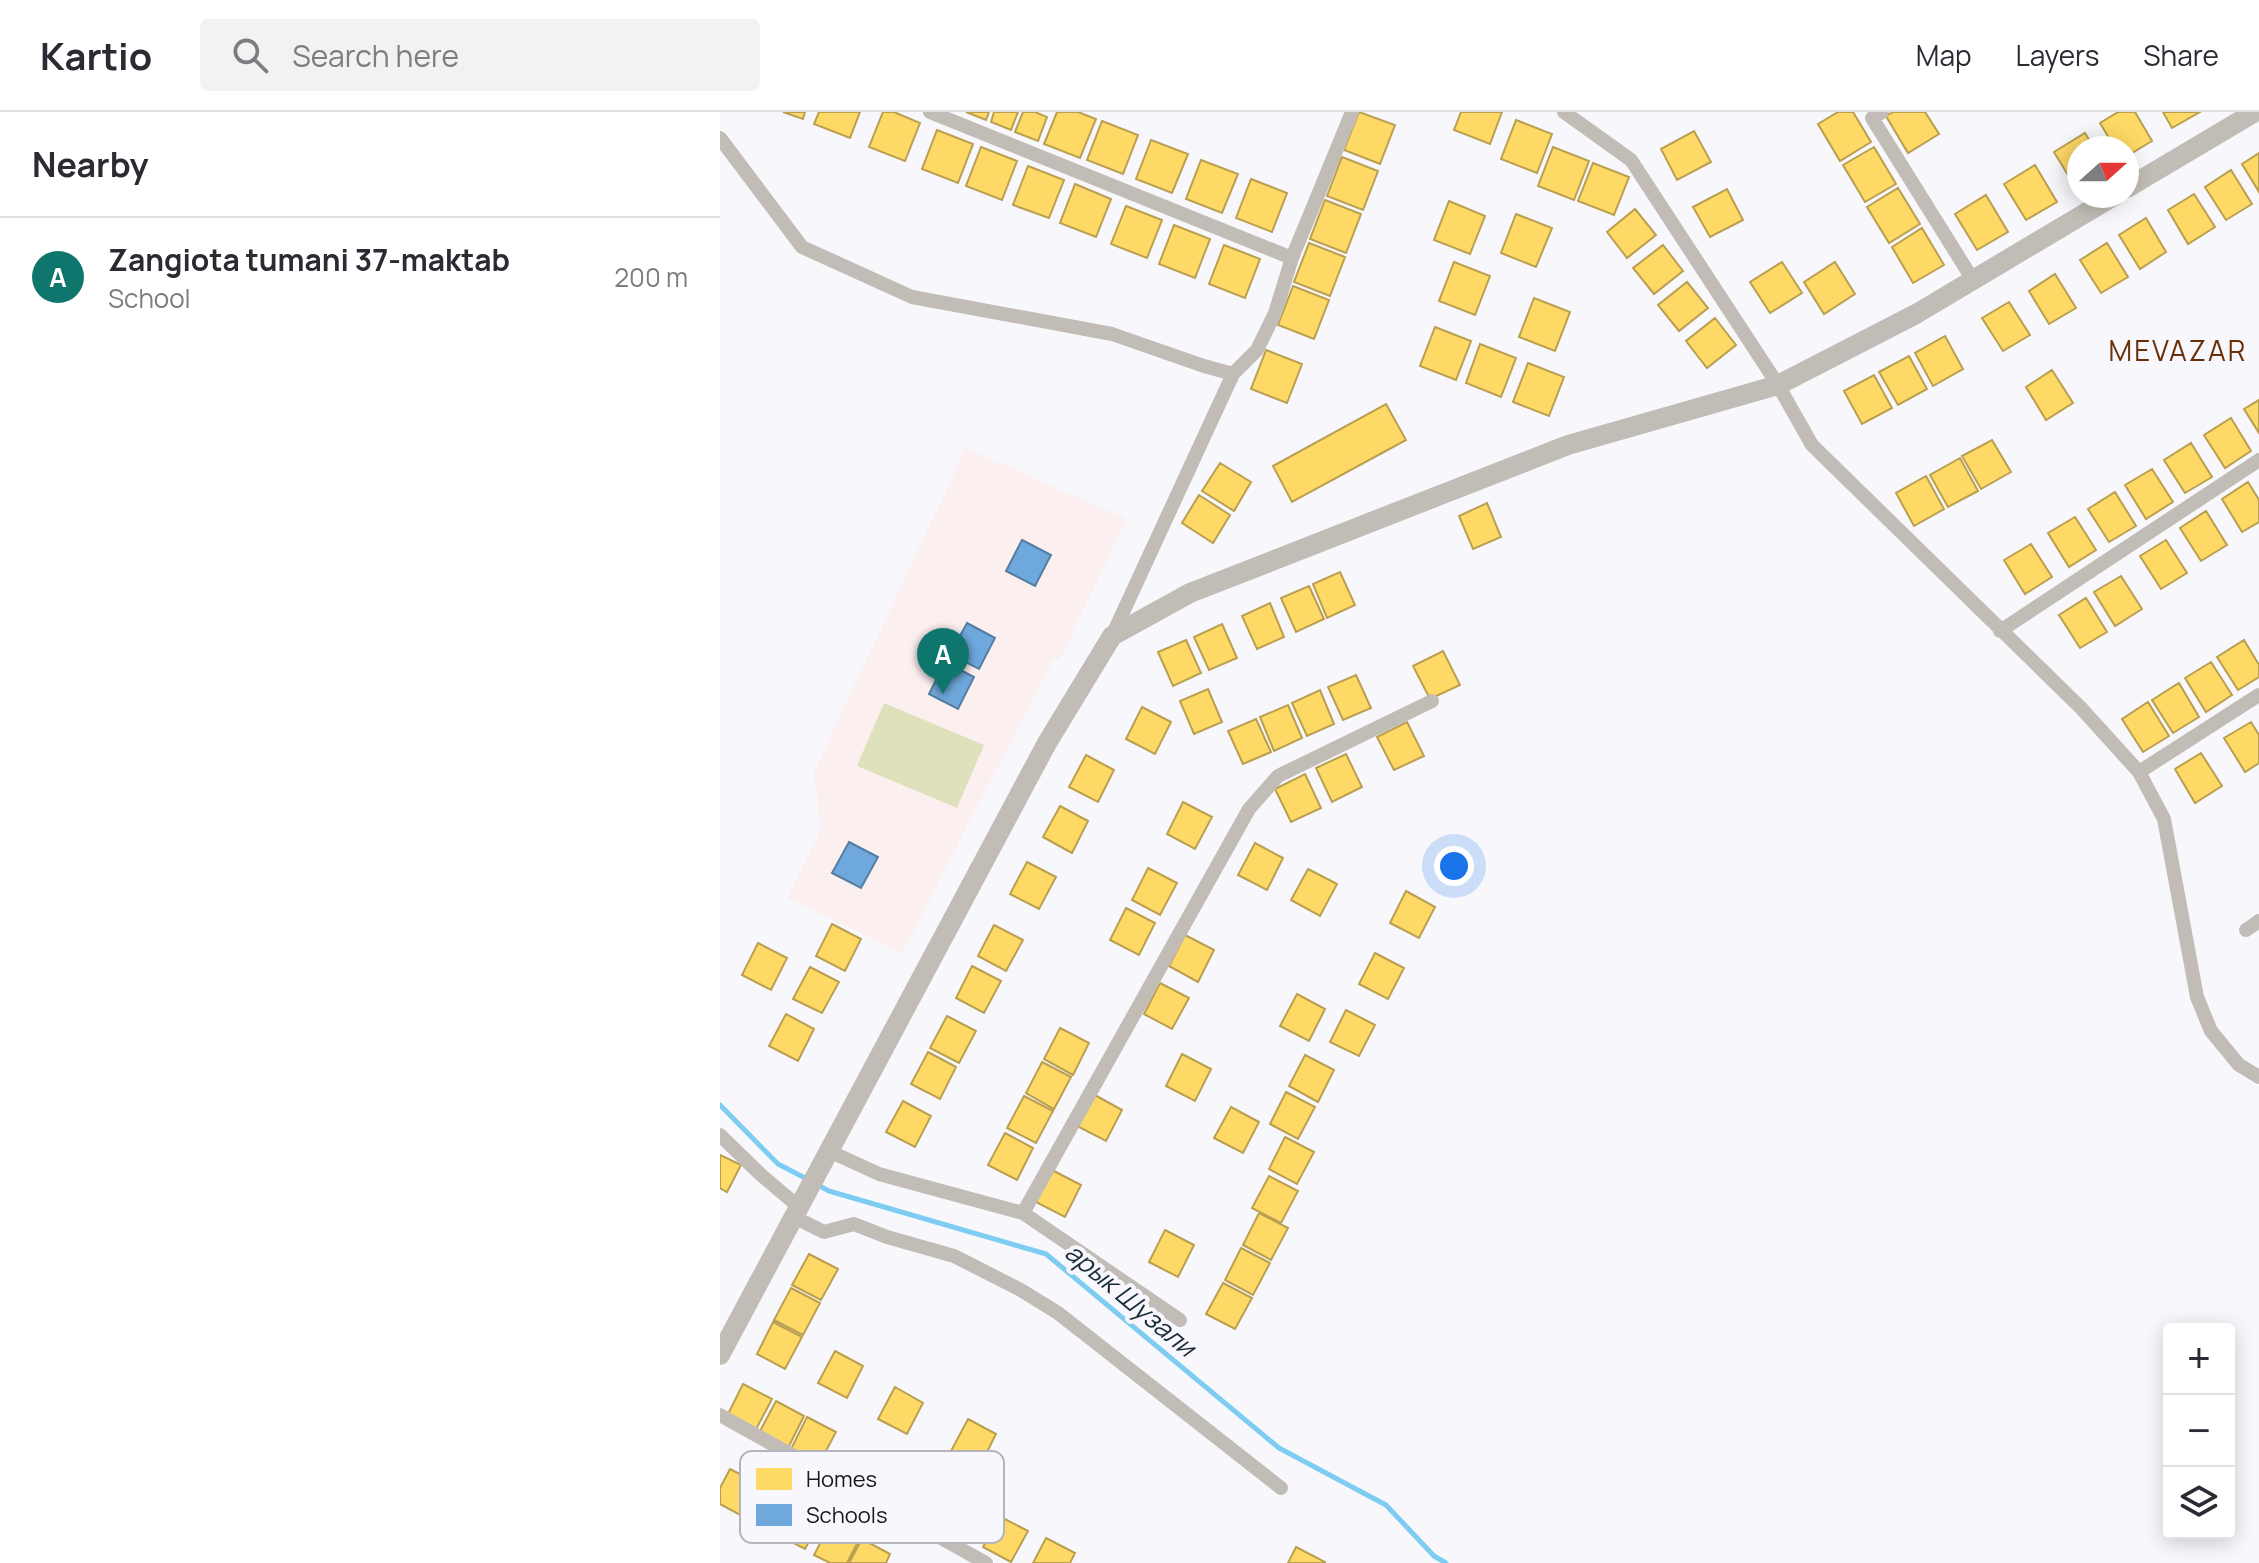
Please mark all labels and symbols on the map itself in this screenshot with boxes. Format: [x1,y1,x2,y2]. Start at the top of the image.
north arrow [2067,136,2139,208]
district label: MEVAZAR [2109,331,2247,369]
pin: A [917,628,969,694]
your location [1434,846,1474,886]
water label: арык Шузали [1058,1234,1206,1366]
legend [740,1451,1004,1543]
text: Homes [806,1464,877,1494]
text: Schools [806,1500,888,1530]

